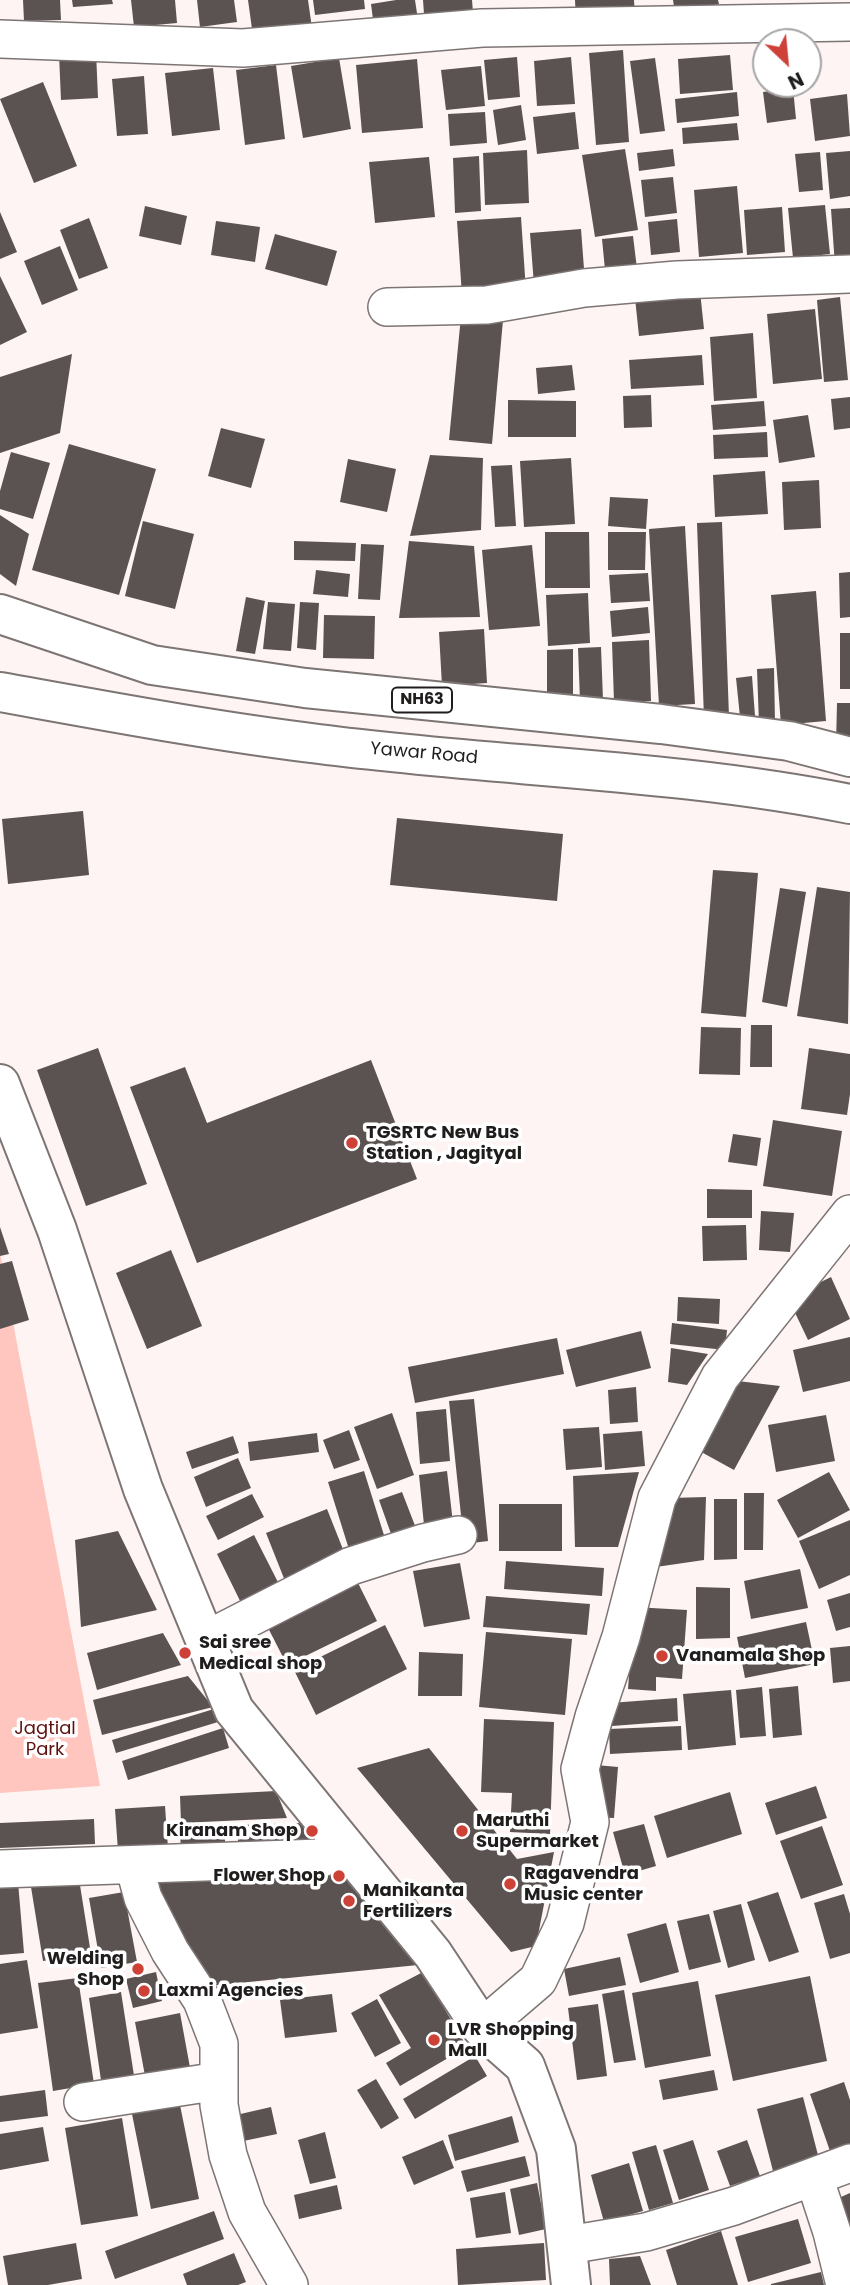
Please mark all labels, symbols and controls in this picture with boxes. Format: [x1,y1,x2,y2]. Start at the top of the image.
north arrow [752,28,822,98]
text: N [783,65,808,96]
road number: NH63 [392,688,452,712]
street label: Yawar Road [369,739,479,769]
place label: TGSRTC New Bus Station , Jagityal [366,1122,522,1164]
marker: TGSRTC New Bus Station , Jagityal [344,1135,360,1151]
place label: Sai sree Medical shop [199,1632,322,1674]
marker: Sai sree Medical shop [177,1645,193,1661]
place label: Vanamala Shop [676,1645,825,1667]
marker: Vanamala Shop [654,1648,670,1664]
park label: Jagtial Park [14,1718,76,1760]
place label: Maruthi Supermarket [476,1810,599,1853]
place label: Kiranam Shop [166,1820,298,1842]
marker: Kiranam Shop [304,1823,320,1839]
marker: Maruthi Supermarket [454,1823,470,1839]
place label: Ragavendra Music center [524,1863,643,1906]
place label: Flower Shop [213,1865,325,1887]
marker: Flower Shop [331,1868,347,1884]
marker: Ragavendra Music center [502,1876,518,1892]
place label: Manikanta Fertilizers [363,1880,464,1923]
marker: Manikanta Fertilizers [341,1893,357,1909]
place label: Welding Shop [47,1948,124,1990]
marker: Welding Shop [130,1961,146,1977]
place label: Laxmi Agencies [158,1980,304,2002]
marker: Laxmi Agencies [136,1983,152,1999]
place label: LVR Shopping Mall [448,2019,574,2062]
marker: LVR Shopping Mall [426,2032,442,2048]

